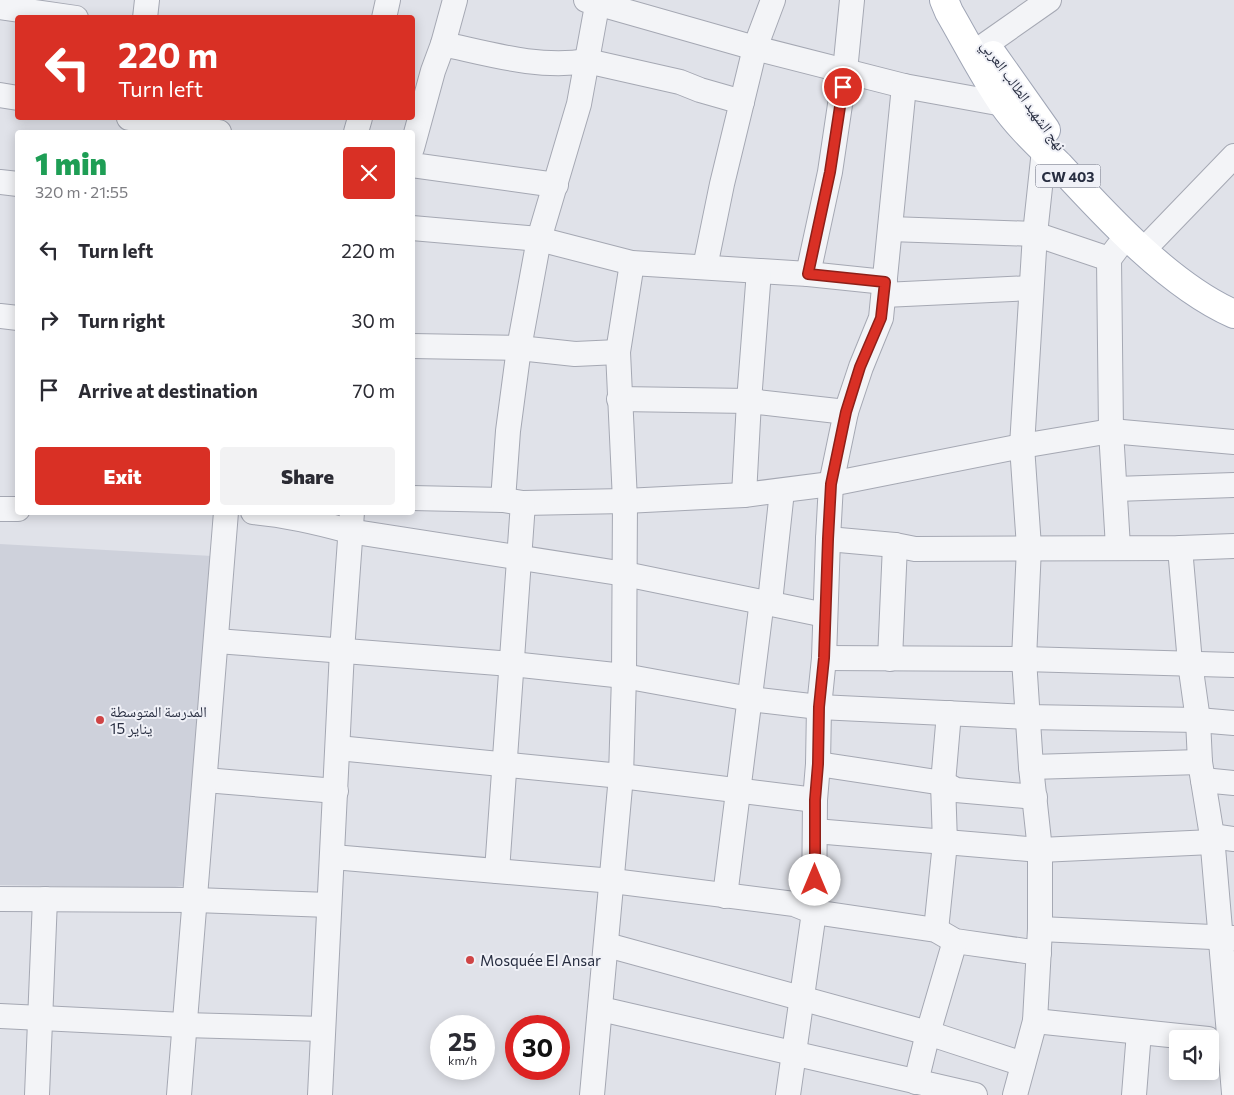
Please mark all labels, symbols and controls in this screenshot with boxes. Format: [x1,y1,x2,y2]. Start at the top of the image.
text: 220 m [118,32,218,75]
icon: left [35,35,100,100]
street label: نهج الشهيد الطالب العربي [975,36,1070,156]
pin [822,66,864,108]
icon: arrive [829,73,857,101]
text: Turn left [118,75,203,102]
text: 1 min [35,144,107,181]
button: close [343,147,395,199]
road number: CW 403 [1036,165,1100,188]
text: 320 m · 21:55 [35,182,128,201]
icon: left [35,236,63,264]
text: Turn left [78,239,153,262]
text: 220 m [341,239,395,262]
icon: right [35,306,63,334]
text: Turn right [78,309,165,332]
text: 30 m [352,309,395,332]
icon: arrive [35,376,63,404]
text: Arrive at destination [78,379,258,402]
text: 70 m [352,379,395,402]
button: Exit [35,447,210,505]
button: Share [220,447,395,505]
place label: المدرسة المتوسطة 15 يناير [110,702,207,738]
marker: المدرسة المتوسطة 15 يناير [94,714,106,726]
position arrow [788,853,840,905]
place label: Mosquée El Ansar [480,951,601,969]
marker: Mosquée El Ansar [464,954,476,966]
speed limit sign: 30 [505,1015,570,1080]
text: 25 [448,1026,477,1056]
map controls [1169,1030,1219,1080]
button: sound [1169,1030,1219,1080]
text: km/h [448,1053,477,1067]

